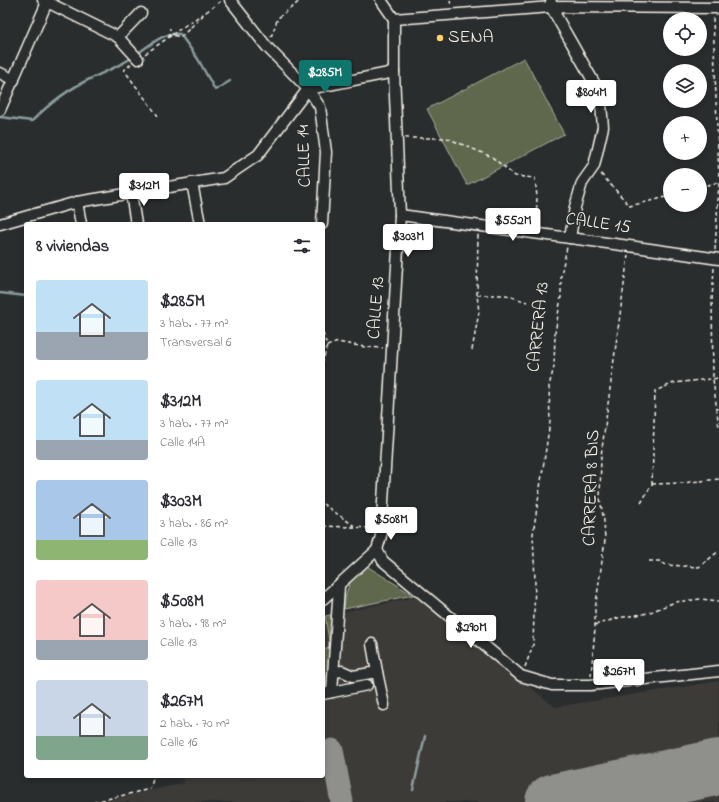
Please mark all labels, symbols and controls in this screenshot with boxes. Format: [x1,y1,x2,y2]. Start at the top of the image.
map controls [663,12,707,212]
button: locate [663,12,707,56]
place label: SENA [448,25,494,51]
marker: SENA [435,33,445,43]
pin: $285M [297,60,353,94]
text: $285M [308,63,342,82]
button: layers [663,64,707,108]
pin: $804M [563,80,619,114]
text: $804M [575,83,607,102]
button: + [663,116,707,160]
street label: CALLE 14 [291,124,319,188]
button: − [663,168,707,212]
pin: $312M [116,173,172,207]
text: $312M [128,176,160,195]
street label: CALLE 15 [564,207,632,241]
pin: $552M [485,208,541,242]
text: $552M [494,211,532,230]
pin: $303M [380,224,436,258]
text: $303M [392,227,424,246]
text: 8 viviendas [36,234,109,259]
icon: filters [291,235,313,257]
street label: CALLE 13 [362,276,392,340]
street label: CARRERA 13 [521,281,557,373]
text: $285M [160,289,205,314]
icon: home [68,296,116,344]
text: 3 hab. · 77 m² [160,314,229,333]
text: Transversal 6 [160,333,232,352]
text: $312M [160,389,201,414]
icon: home [68,396,116,444]
text: 3 hab. · 77 m² [160,414,229,433]
street label: CARRERA 8 BIS [577,429,607,547]
text: Calle 14A [160,433,205,452]
text: $303M [160,489,202,514]
icon: home [68,496,116,544]
pin: $508M [363,507,419,541]
text: $508M [374,510,408,529]
text: 3 hab. · 86 m² [160,514,228,533]
text: Calle 13 [160,533,197,552]
text: $508M [160,589,204,614]
icon: home [68,596,116,644]
text: 3 hab. · 98 m² [160,614,227,633]
pin: $290M [443,615,499,649]
text: $290M [455,618,487,637]
text: Calle 13 [160,633,197,652]
pin: $267M [591,659,647,693]
text: $267M [602,662,636,681]
text: $267M [160,689,204,714]
icon: home [68,696,116,744]
text: 2 hab. · 70 m² [160,714,230,733]
text: Calle 16 [160,733,197,752]

